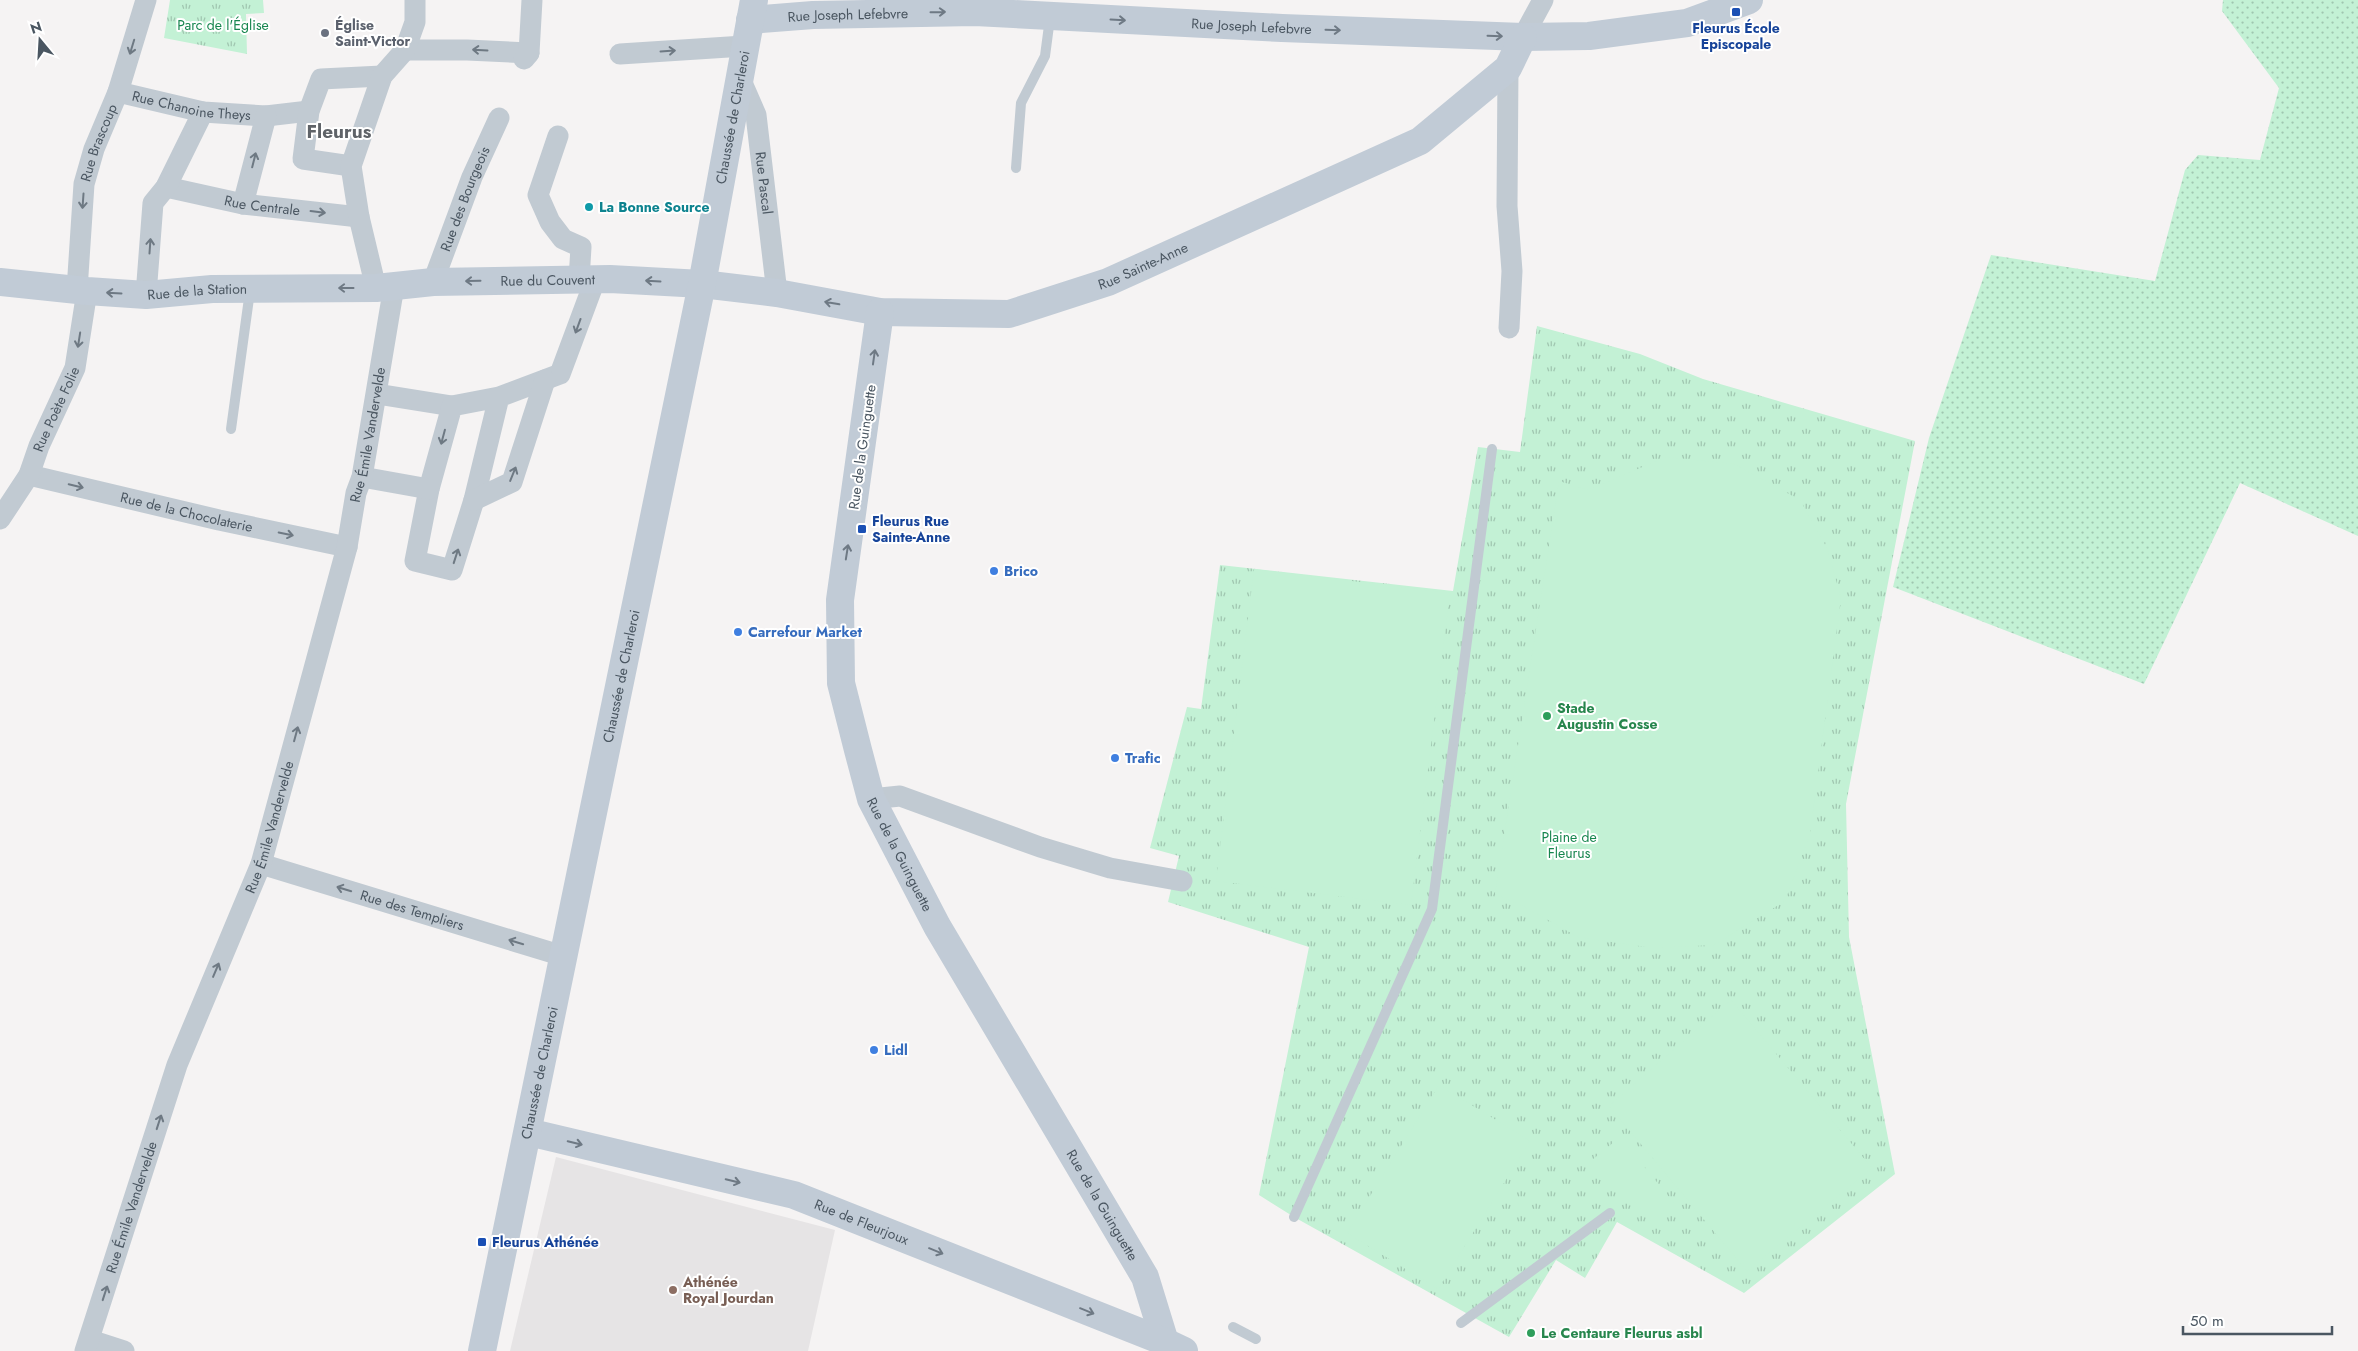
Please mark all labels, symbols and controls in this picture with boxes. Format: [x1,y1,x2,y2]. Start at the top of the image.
street label: Rue Joseph Lefebvre [787,3,908,27]
marker: Fleurus École Episcopale [1730,6,1742,18]
one-way arrow [930,8,946,17]
street label: Rue Joseph Lefebvre [1191,13,1312,39]
north arrow [15,15,65,65]
park label: Parc de l'Église [177,15,269,35]
place label: Église Saint-Victor [335,15,411,51]
one-way arrow [1110,15,1126,24]
text: N [28,16,44,39]
place label: Fleurus École Episcopale [1692,18,1780,54]
one-way arrow [1324,25,1341,35]
marker: Église Saint-Victor [319,27,331,39]
one-way arrow [1487,31,1503,41]
one-way arrow [126,38,136,54]
one-way arrow [472,46,488,55]
one-way arrow [660,46,676,55]
street label: Chaussée de Charleroi [711,49,755,186]
street label: Rue Chanoine Theys [130,86,252,125]
street label: Rue Brascoup [75,101,122,184]
district label: Fleurus [307,118,372,145]
street label: Rue des Bourgeois [435,143,495,254]
street label: Rue Pascal [750,151,778,215]
one-way arrow [250,152,260,168]
street label: Rue Centrale [222,190,301,220]
one-way arrow [79,193,88,209]
place label: La Bonne Source [599,197,710,217]
marker: La Bonne Source [583,201,595,213]
one-way arrow [309,207,325,217]
street label: Rue Sainte-Anne [1095,237,1191,295]
one-way arrow [145,238,155,254]
street label: Rue du Couvent [500,269,596,291]
one-way arrow [465,277,481,286]
one-way arrow [645,277,661,286]
street label: Rue de la Station [146,279,247,305]
one-way arrow [338,283,354,293]
one-way arrow [106,288,122,297]
one-way arrow [825,297,841,307]
one-way arrow [573,317,582,333]
one-way arrow [74,331,84,347]
one-way arrow [869,349,879,365]
street label: Rue Poète Folie [28,363,84,454]
street label: Rue Émile Vandervelde [345,366,390,504]
street label: Rue de la Guinguette [843,383,881,511]
one-way arrow [438,429,447,445]
one-way arrow [509,467,519,482]
one-way arrow [68,482,84,491]
street label: Rue de la Chocolaterie [118,487,255,537]
place label: Fleurus Rue Sainte-Anne [872,511,950,547]
marker: Fleurus Rue Sainte-Anne [856,523,868,535]
one-way arrow [277,530,293,540]
one-way arrow [842,544,852,560]
one-way arrow [452,549,462,565]
place label: Brico [1004,561,1038,581]
marker: Brico [988,565,1000,577]
street label: Chaussée de Charleroi [598,608,645,744]
place label: Carrefour Market [748,622,862,642]
marker: Carrefour Market [732,626,744,638]
place label: Stade Augustin Cosse [1556,698,1657,734]
marker: Stade Augustin Cosse [1541,710,1553,722]
one-way arrow [292,726,301,742]
place label: Trafic [1125,748,1161,768]
marker: Trafic [1109,752,1121,764]
street label: Rue Émile Vandervelde [240,759,299,897]
street label: Rue de la Guinguette [862,794,938,915]
park label: Plaine de Fleurus [1541,827,1597,863]
one-way arrow [337,884,353,894]
street label: Rue des Templiers [358,885,467,935]
one-way arrow [509,936,525,946]
one-way arrow [212,963,221,978]
street label: Chaussée de Charleroi [516,1005,563,1141]
place label: Lidl [884,1040,908,1060]
marker: Lidl [868,1044,880,1056]
one-way arrow [155,1115,164,1130]
street label: Rue Émile Vandervelde [101,1139,162,1276]
one-way arrow [567,1139,583,1148]
street label: Rue de la Guinguette [1062,1146,1143,1264]
one-way arrow [725,1177,741,1186]
street label: Rue de Fleurjoux [811,1194,912,1250]
place label: Fleurus Athénée [492,1232,599,1252]
marker: Fleurus Athénée [476,1236,488,1248]
one-way arrow [928,1247,943,1256]
place label: Athénée Royal Jourdan [682,1272,774,1308]
marker: Athénée Royal Jourdan [667,1284,679,1296]
one-way arrow [100,1286,110,1302]
scale bar [2183,1304,2332,1336]
one-way arrow [1079,1307,1094,1316]
text: 50 m [2190,1310,2224,1332]
place label: Le Centaure Fleurus asbl [1541,1323,1703,1343]
marker: Le Centaure Fleurus asbl [1525,1327,1537,1339]

